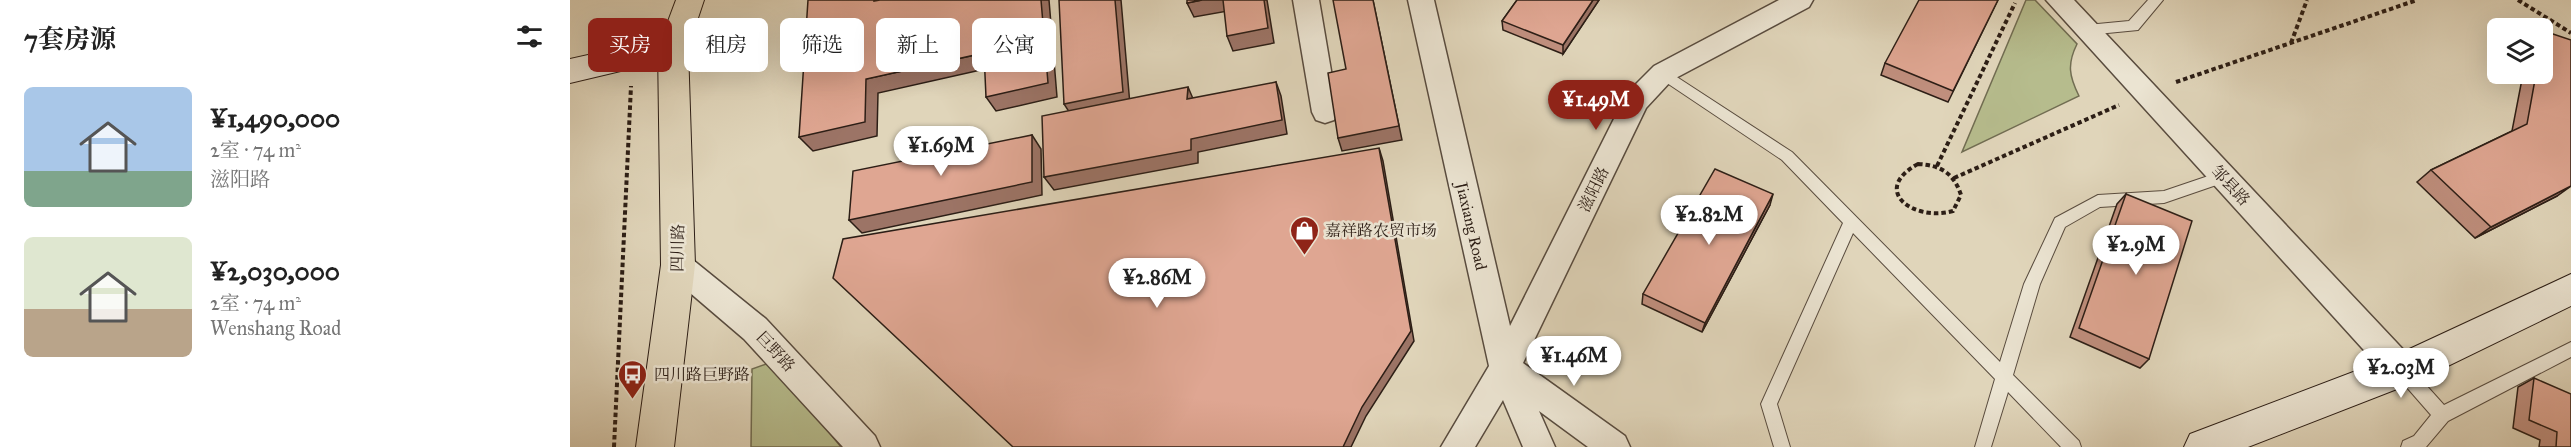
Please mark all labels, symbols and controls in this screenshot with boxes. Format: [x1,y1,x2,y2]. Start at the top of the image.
chip: 买房 [588,18,672,72]
chip: 租房 [684,18,768,72]
chip: 筛选 [780,18,864,72]
chip: 新上 [876,18,960,72]
chip: 公寓 [972,18,1056,72]
map controls [2487,18,2553,84]
button: layers [2487,18,2553,84]
icon: filters [513,20,546,53]
text: 7套房源 [24,23,116,55]
pin: ¥1.49M [1547,80,1645,131]
text: ¥1.49M [1562,87,1630,111]
text: ¥1,490,000 [210,102,340,134]
icon: home [72,111,144,183]
pin: ¥1.69M [892,126,990,177]
text: ¥1.69M [908,133,974,157]
text: 2室 · 74 m² [210,138,301,162]
street label: 邹县路 [2207,161,2254,209]
street label: 滋阳路 [1574,163,1613,215]
text: 滋阳路 [210,167,270,191]
street label: Jiaxiang Road [1451,178,1491,272]
pin: ¥2.82M [1660,195,1758,246]
text: ¥2.82M [1675,202,1743,226]
shop icon: 嘉祥路农贸市场 [1288,214,1320,256]
place label: 嘉祥路农贸市场 [1325,221,1437,240]
street label: 四川路 [668,224,687,272]
pin: ¥2.9M [2094,225,2178,276]
text: ¥2.9M [2107,232,2165,256]
text: ¥2,030,000 [210,255,340,287]
pin: ¥2.86M [1108,258,1206,309]
icon: home [72,261,144,333]
text: ¥2.86M [1122,265,1192,289]
text: 2室 · 74 m² [210,291,301,315]
text: Wenshang Road [210,316,341,340]
street label: 巨野路 [752,327,799,375]
pin: ¥1.46M [1525,336,1623,387]
text: ¥1.46M [1540,343,1608,367]
pin: ¥2.03M [2352,348,2450,399]
text: ¥2.03M [2367,355,2435,379]
bus stop icon: 四川路巨野路 [617,358,649,400]
place label: 四川路巨野路 [654,365,750,384]

